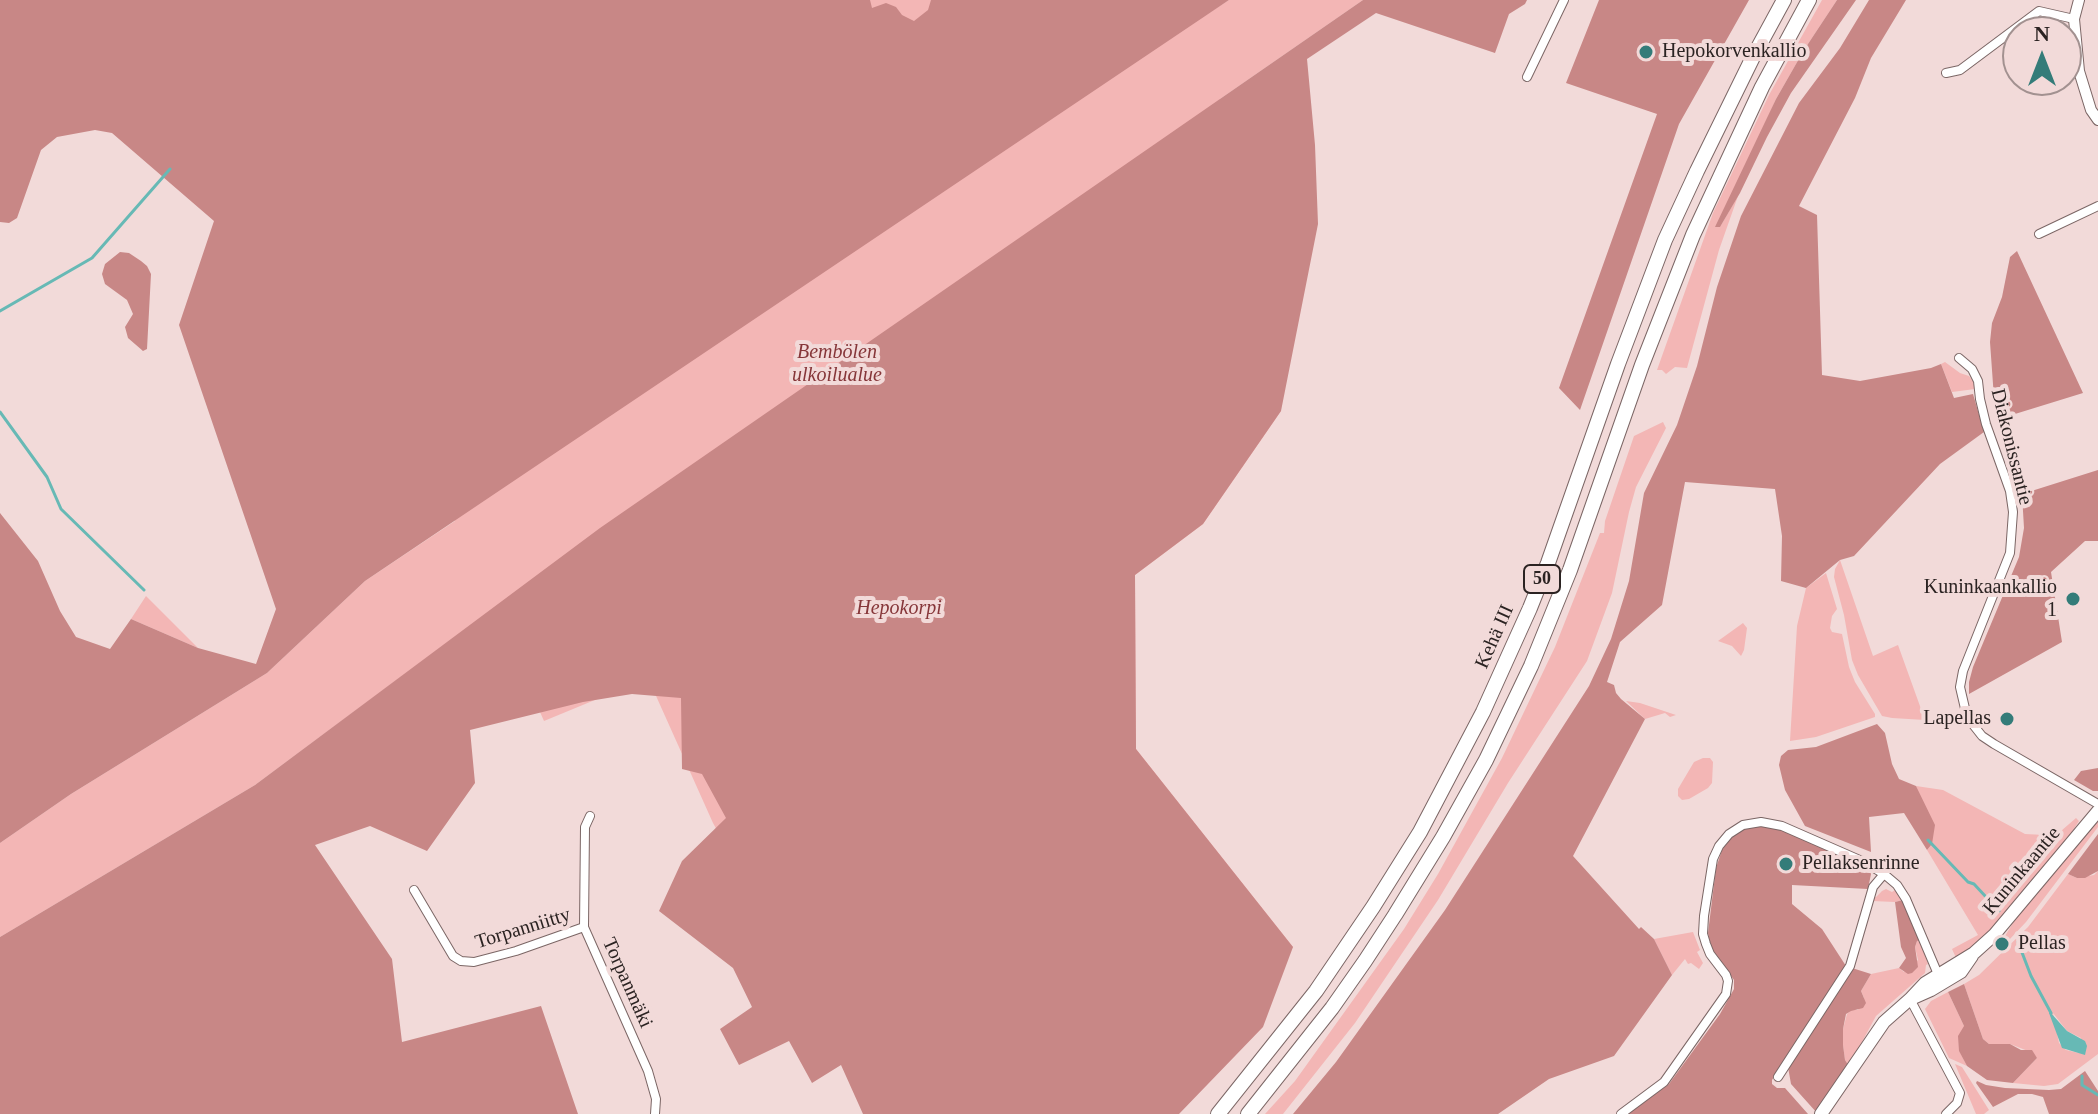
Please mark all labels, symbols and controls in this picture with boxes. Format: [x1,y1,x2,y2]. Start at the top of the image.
north arrow [2002,16,2082,96]
text: N [2034,21,2050,46]
place label: Hepokorvenkallio [1662,40,1806,64]
marker: Hepokorvenkallio [1637,43,1655,61]
park label: Bembölen ulkoilualue [792,341,882,388]
street label: Diakonissantie [1985,386,2037,508]
road number: 50 [1524,565,1560,593]
place label: Kuninkaankallio 1 [1924,576,2057,623]
marker: Kuninkaankallio 1 [2064,590,2082,608]
park label: Hepokorpi [856,597,942,621]
street label: Kehä III [1470,601,1520,673]
place label: Lapellas [1923,707,1991,731]
marker: Lapellas [1998,710,2016,728]
street label: Kuninkaantie [1978,822,2066,920]
place label: Pellaksenrinne [1802,852,1920,876]
marker: Pellaksenrinne [1777,855,1795,873]
street label: Torpanniitty [472,903,574,955]
place label: Pellas [2018,932,2066,956]
street label: Torpanmäki [596,934,658,1032]
marker: Pellas [1993,935,2011,953]

